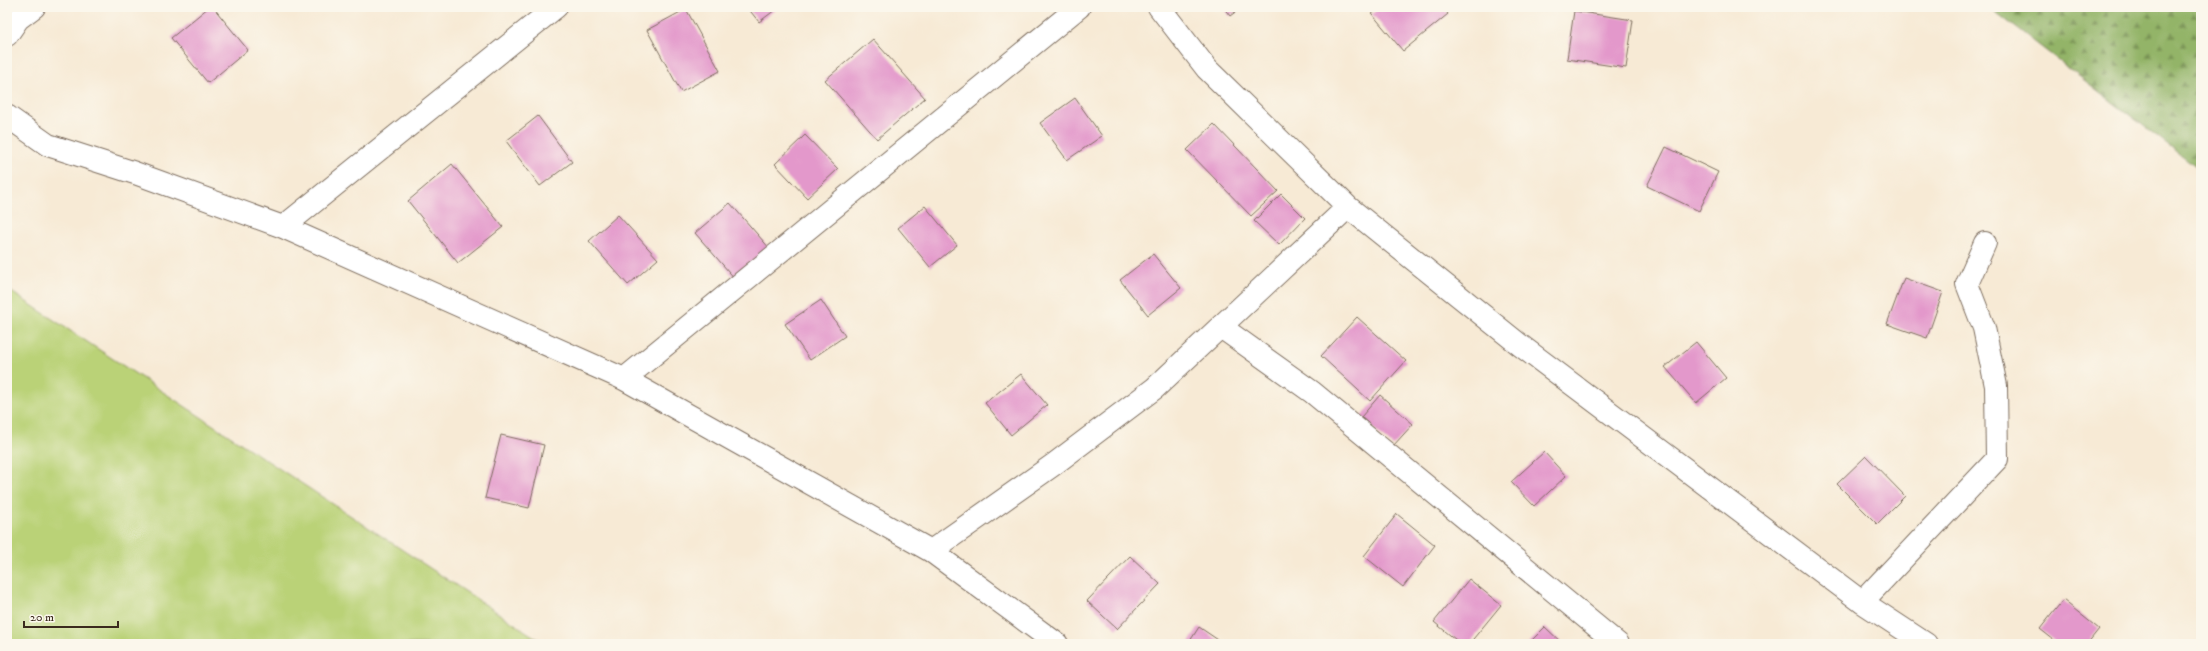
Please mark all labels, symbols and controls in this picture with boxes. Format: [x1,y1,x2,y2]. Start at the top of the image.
scale bar [24,603,118,629]
text: 20 m [30,610,54,625]

